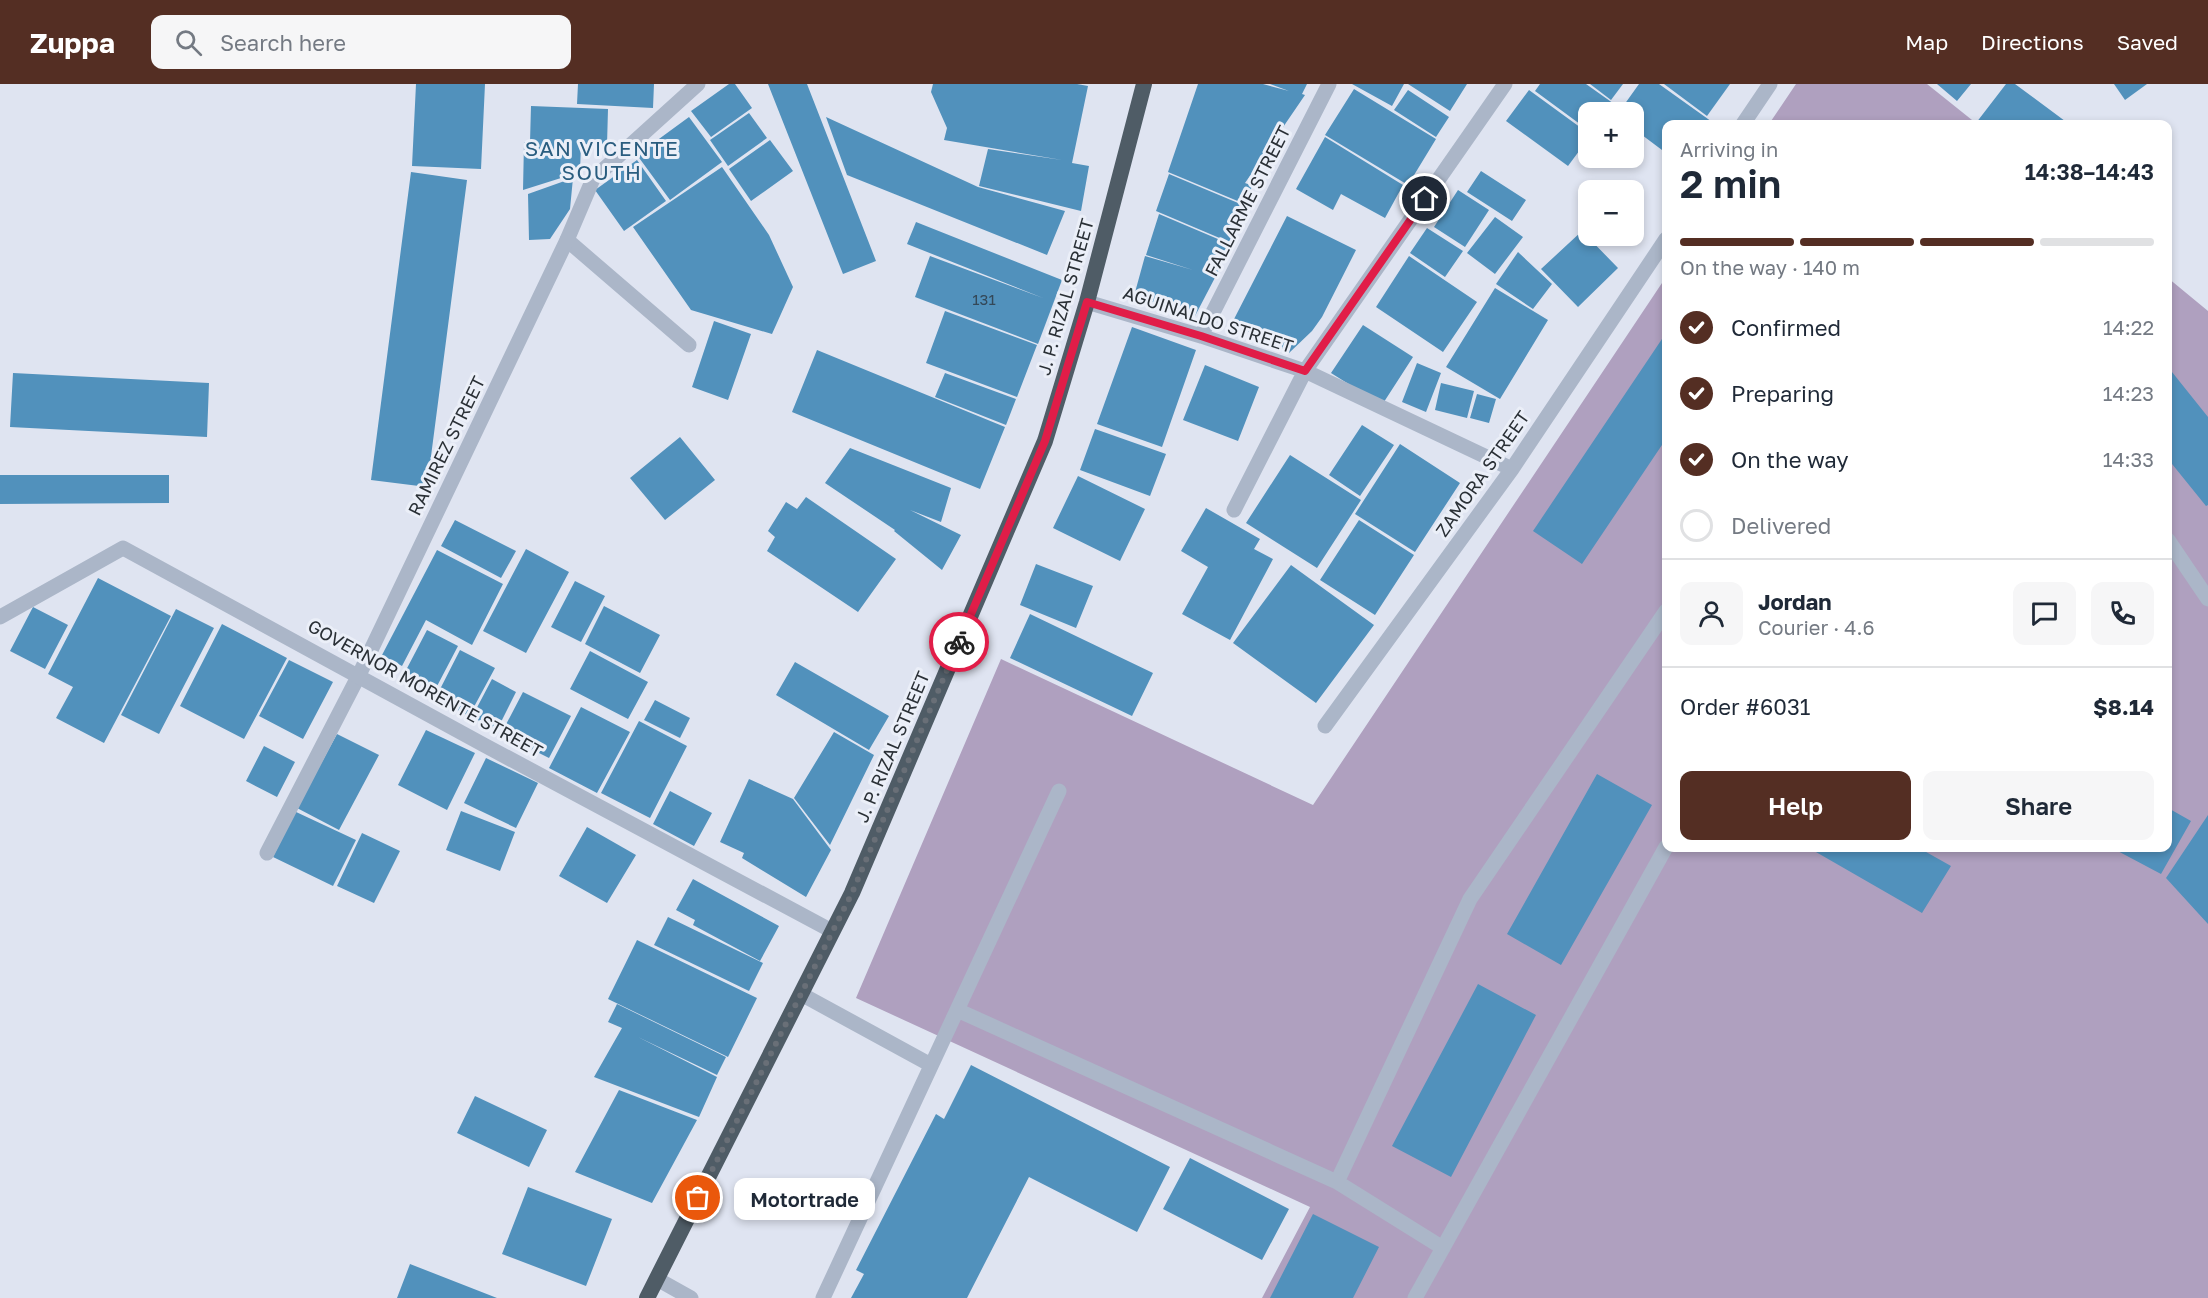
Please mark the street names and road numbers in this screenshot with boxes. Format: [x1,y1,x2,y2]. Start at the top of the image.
street label: FALLARME STREET [1200,122,1295,280]
street label: J. P. RIZAL STREET [1032,216,1098,378]
street label: AGUINALDO STREET [1120,281,1296,357]
street label: RAMIREZ STREET [403,372,489,519]
street label: ZAMORA STREET [1431,406,1534,541]
street label: GOVERNOR MORENTE STREET [304,614,547,762]
street label: J. P. RIZAL STREET [850,668,934,826]

